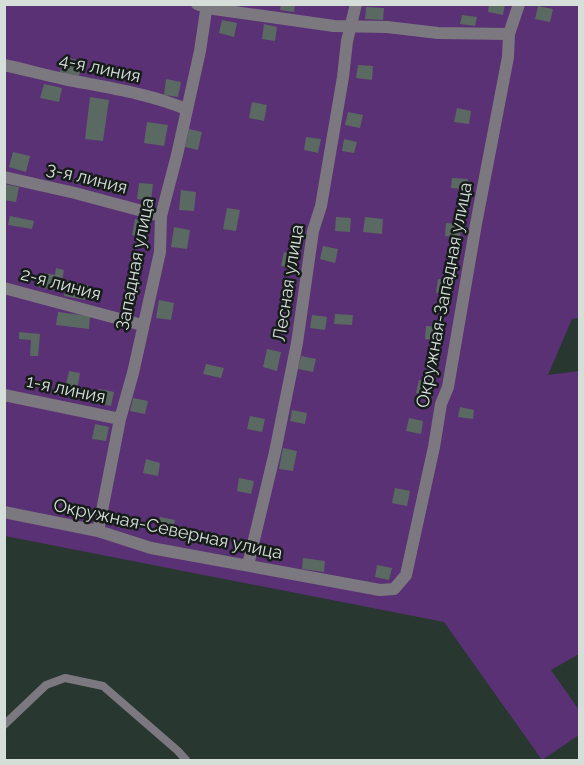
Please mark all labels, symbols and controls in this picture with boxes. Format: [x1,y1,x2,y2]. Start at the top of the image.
street label: 4-я линия [57,49,143,86]
street label: 3-я линия [45,157,130,198]
street label: Окружная-Западная улица [411,180,476,410]
street label: Западная улица [111,196,158,332]
street label: Лесная улица [268,223,307,343]
street label: 2-я линия [19,263,104,304]
street label: 1-я линия [25,370,108,407]
street label: Окружная-Северная улица [52,494,285,563]

